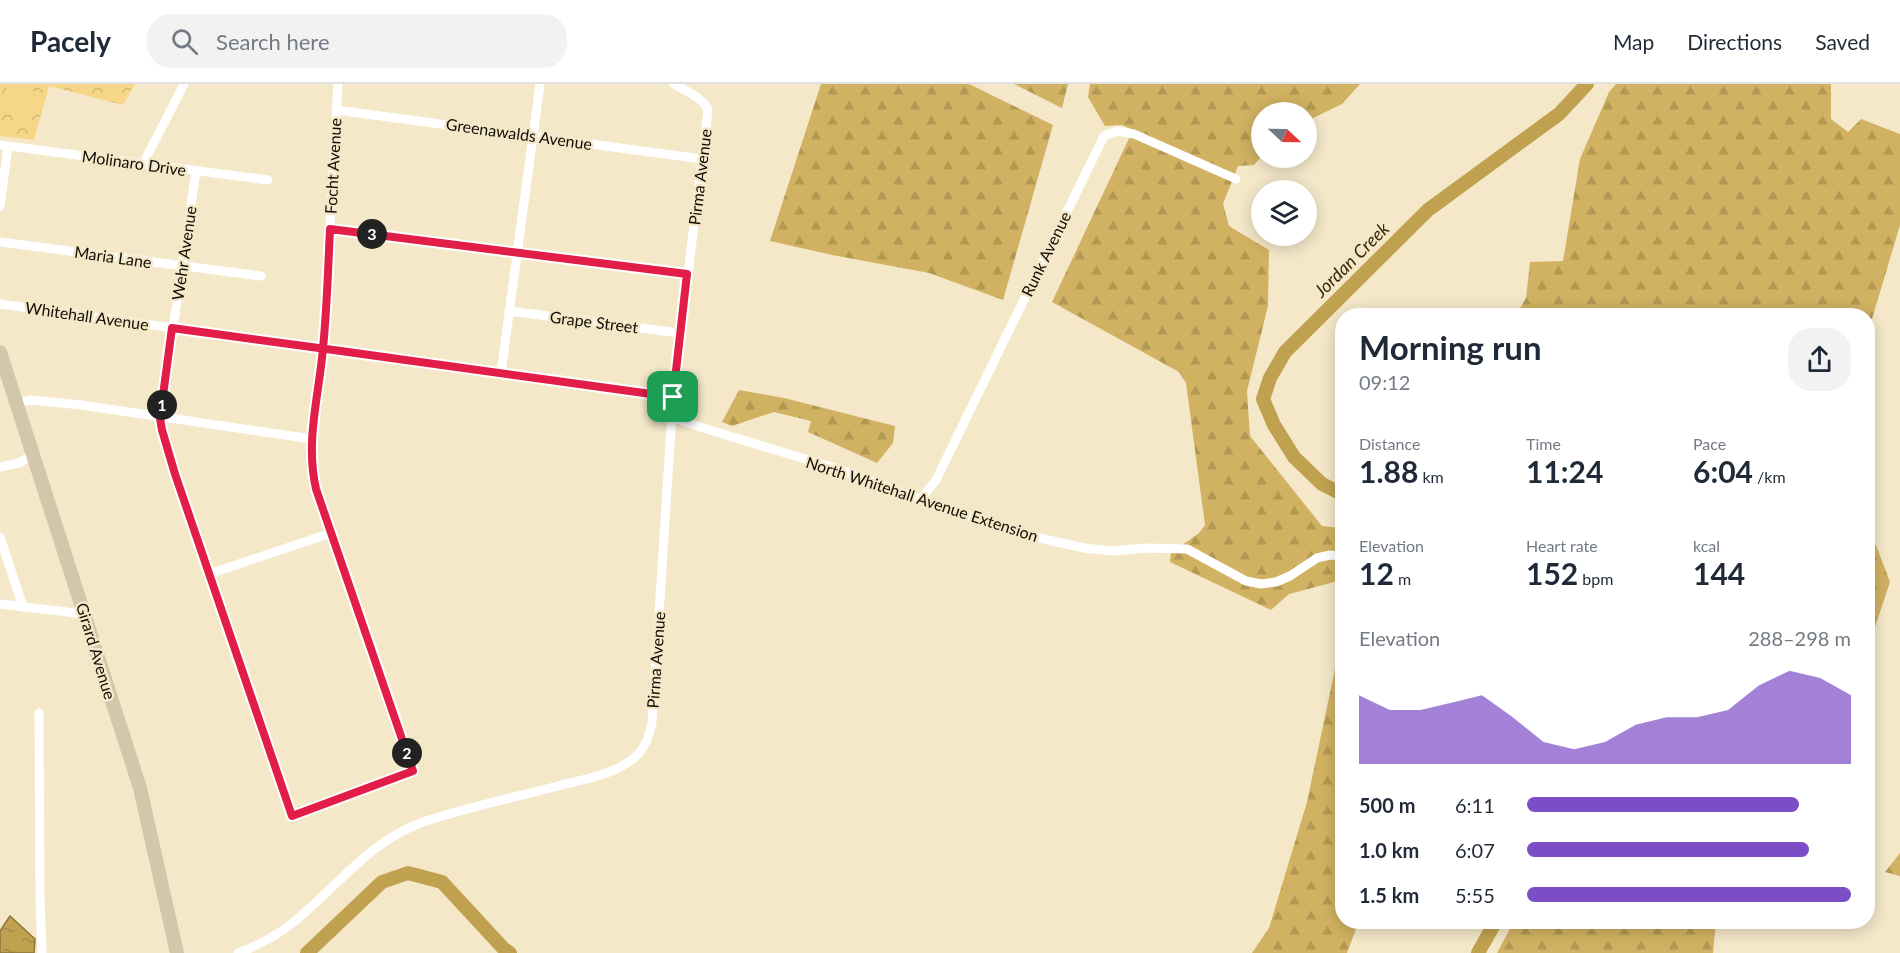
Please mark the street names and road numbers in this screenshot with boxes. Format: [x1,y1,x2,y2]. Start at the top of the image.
street label: Greenawalds Avenue [445,114,593,153]
street label: Focht Avenue [320,117,345,214]
street label: Pirma Avenue [684,128,715,226]
street label: Molinaro Drive [81,146,187,179]
street label: Wehr Avenue [167,205,200,301]
street label: Runk Avenue [1017,208,1074,299]
street label: Maria Lane [73,242,153,271]
street label: Whitehall Avenue [24,297,150,334]
street label: Grape Street [549,307,640,336]
street label: North Whitehall Avenue Extension [804,452,1041,545]
street label: Girard Avenue [73,600,120,702]
street label: Pirma Avenue [643,611,668,709]

